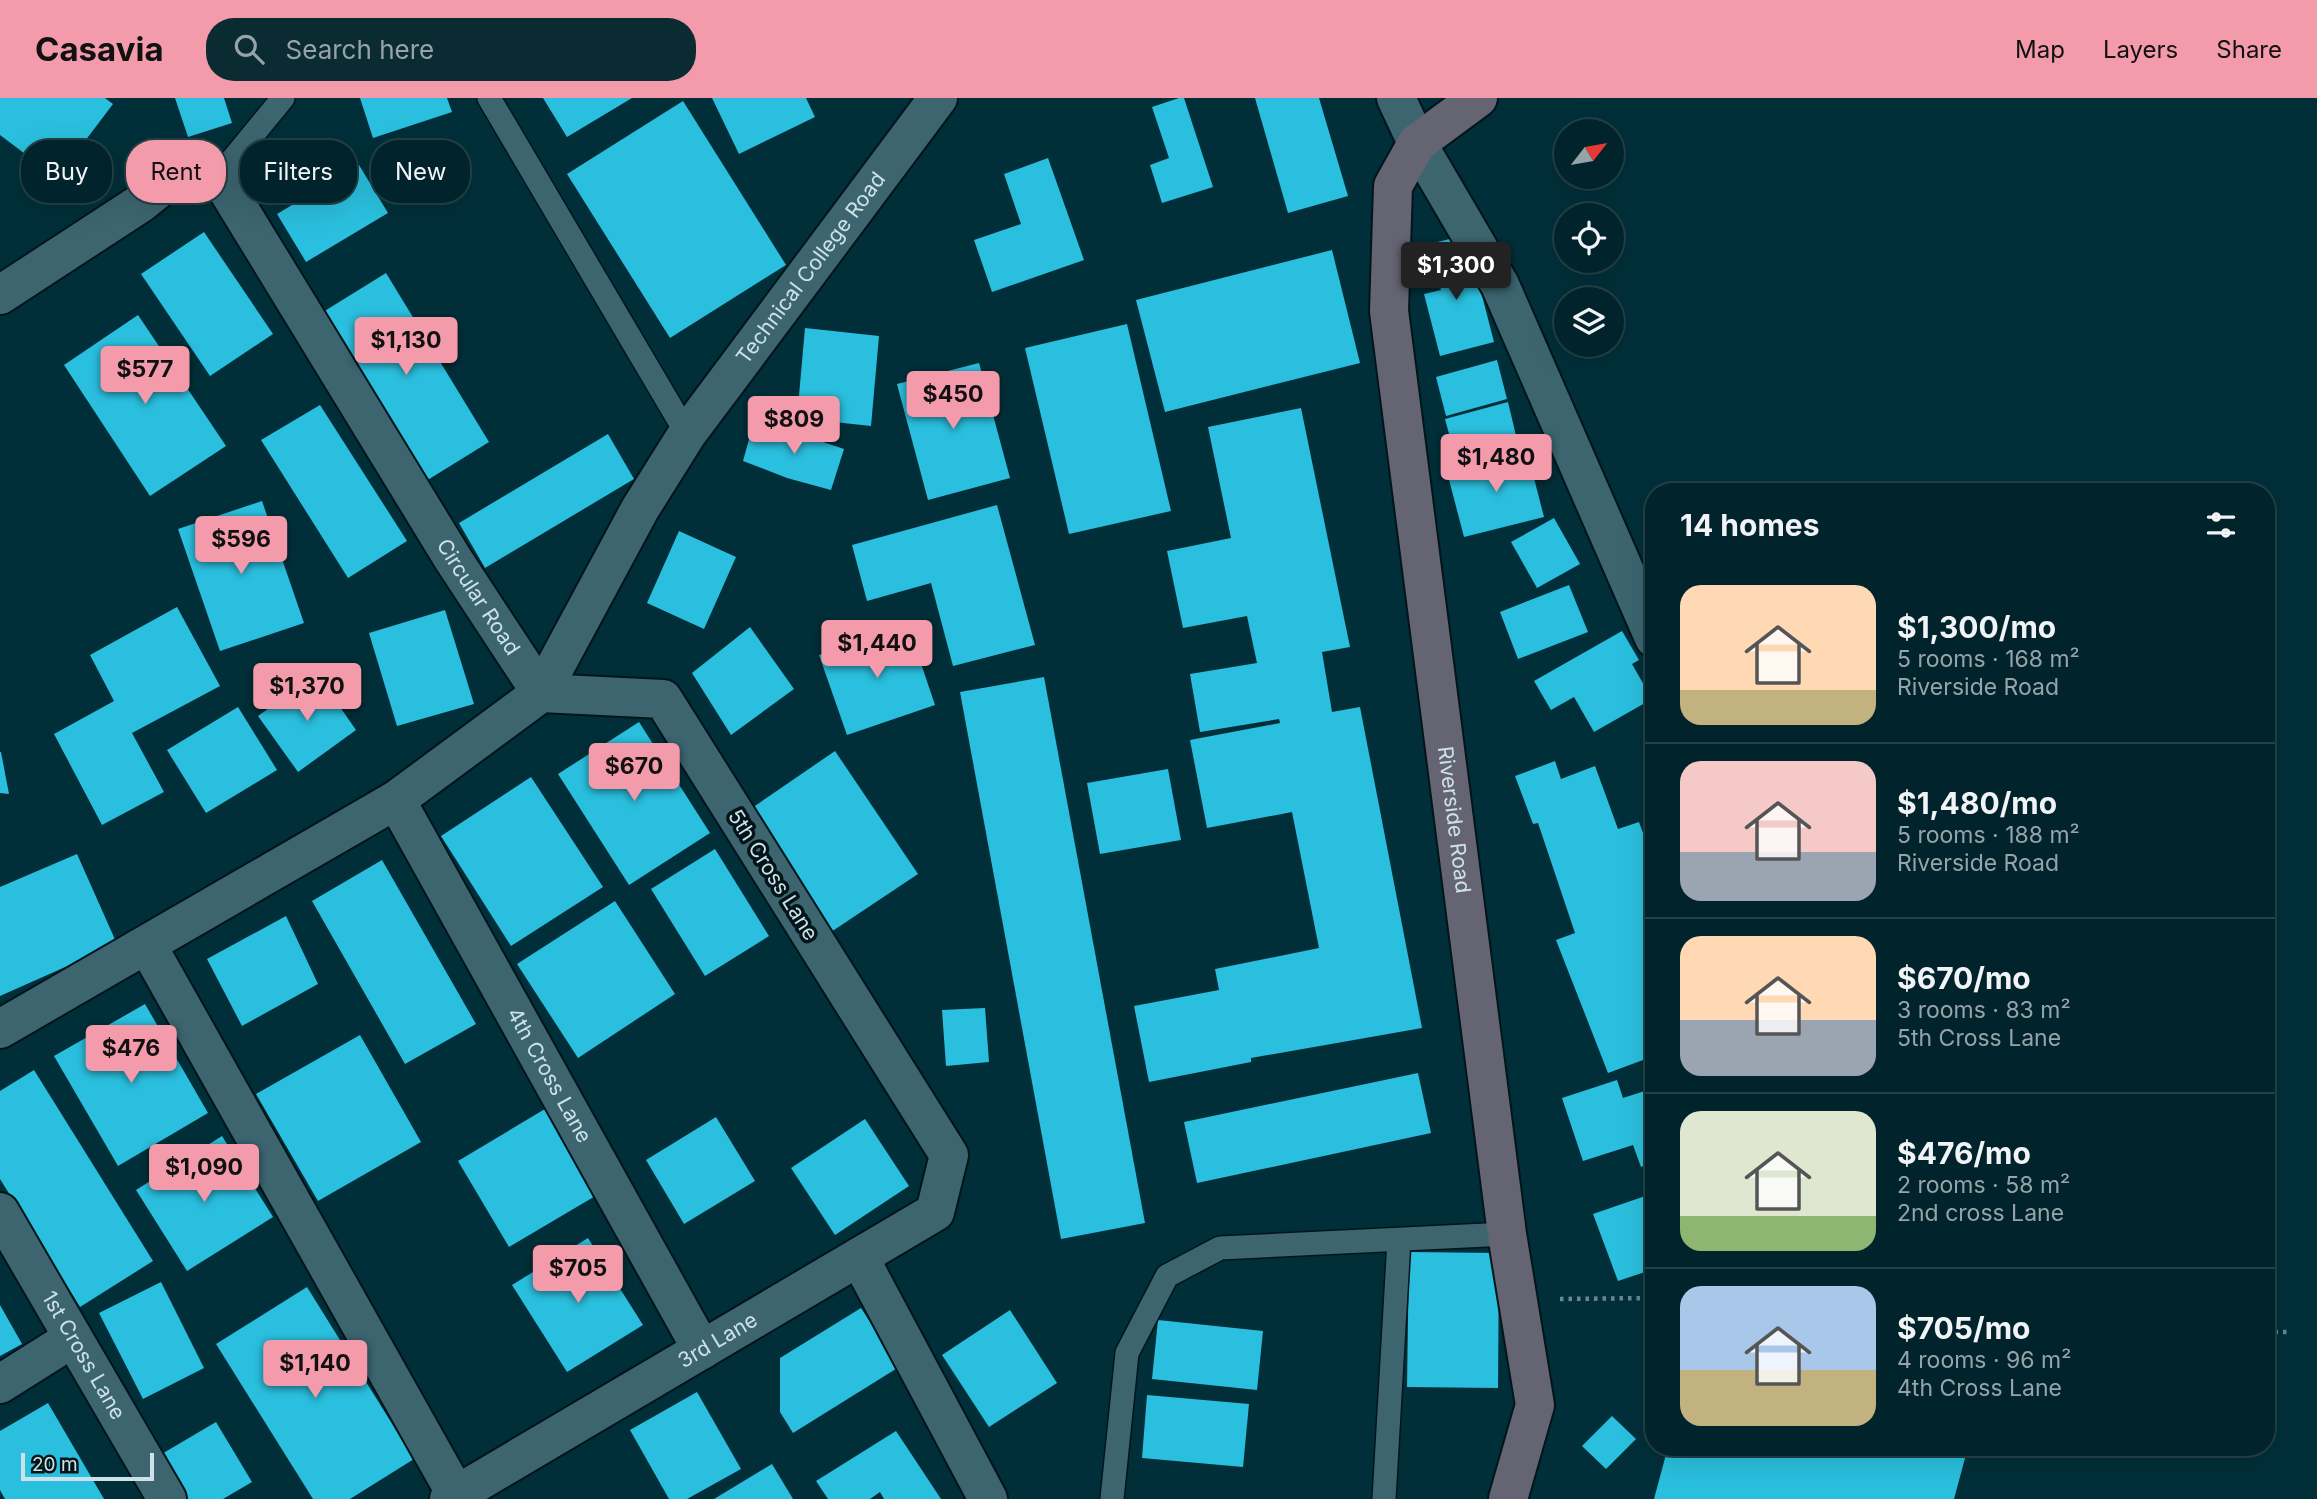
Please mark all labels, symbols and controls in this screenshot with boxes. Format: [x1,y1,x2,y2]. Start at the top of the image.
search box [206,18,696,81]
text: Casavia [35,29,164,69]
icon: search [230,30,268,68]
text: Search here [286,34,434,65]
text: Map [2015,35,2065,64]
text: Layers [2103,35,2178,64]
text: Share [2216,35,2282,64]
north arrow [1554,119,1624,189]
map controls [1554,119,1624,357]
chip: Buy [21,140,112,203]
chip: Rent [126,140,226,203]
chip: Filters [240,140,357,203]
chip: New [371,140,470,203]
street label: Technical College Road [731,167,890,369]
button: locate [1554,203,1624,273]
pin: $1,300 [1399,242,1513,302]
text: $1,300 [1417,251,1495,279]
button: layers [1554,287,1624,357]
pin: $1,130 [349,317,463,377]
text: $1,130 [371,326,441,354]
pin: $577 [104,346,186,406]
text: $577 [117,355,173,383]
pin: $450 [912,372,994,431]
text: $450 [923,380,983,408]
pin: $809 [753,396,835,456]
text: $809 [764,405,824,433]
pin: $1,480 [1439,434,1553,494]
text: $1,480 [1457,443,1535,471]
icon: filters [2202,506,2240,544]
text: 14 homes [1680,507,1819,543]
pin: $596 [200,517,282,576]
text: $596 [211,525,271,553]
street label: Circular Road [432,534,526,660]
text: $1,300/mo [1897,609,2056,645]
icon: home [1736,613,1820,697]
pin: $1,440 [820,620,934,680]
text: $1,440 [837,629,917,657]
text: 5 rooms · 168 m² [1897,645,2080,673]
pin: $1,370 [250,664,364,723]
text: $1,370 [269,672,345,700]
text: Riverside Road [1897,673,2059,701]
pin: $670 [593,744,675,803]
street label: Riverside Road [1433,745,1476,895]
text: $670 [605,752,663,780]
text: $1,480/mo [1897,785,2057,821]
icon: home [1736,789,1820,873]
street label: 5th Cross Lane [723,805,824,945]
text: 5 rooms · 188 m² [1897,821,2080,849]
text: Riverside Road [1897,849,2059,877]
text: $670/mo [1897,960,2031,996]
icon: home [1736,964,1820,1048]
text: 3 rooms · 83 m² [1897,996,2071,1024]
street label: 4th Cross Lane [502,1003,597,1147]
text: 5th Cross Lane [1897,1024,2061,1052]
pin: $476 [90,1026,172,1085]
text: $476 [102,1034,160,1062]
text: $476/mo [1897,1135,2031,1171]
icon: home [1736,1139,1820,1223]
pin: $1,090 [147,1144,261,1204]
text: $1,090 [165,1153,243,1181]
text: 2 rooms · 58 m² [1897,1171,2070,1199]
text: 2nd cross Lane [1897,1199,2064,1227]
pin: $705 [537,1246,619,1305]
text: $705 [549,1254,607,1282]
street label: 1st Cross Lane [37,1287,131,1424]
street label: 3rd Lane [673,1307,761,1373]
text: $705/mo [1897,1310,2030,1346]
icon: home [1736,1314,1820,1398]
pin: $1,140 [258,1340,372,1400]
text: 4 rooms · 96 m² [1897,1346,2071,1374]
text: $1,140 [279,1349,351,1377]
text: 4th Cross Lane [1897,1374,2062,1402]
scale bar [21,1450,154,1482]
text: 20 m [32,1453,78,1476]

